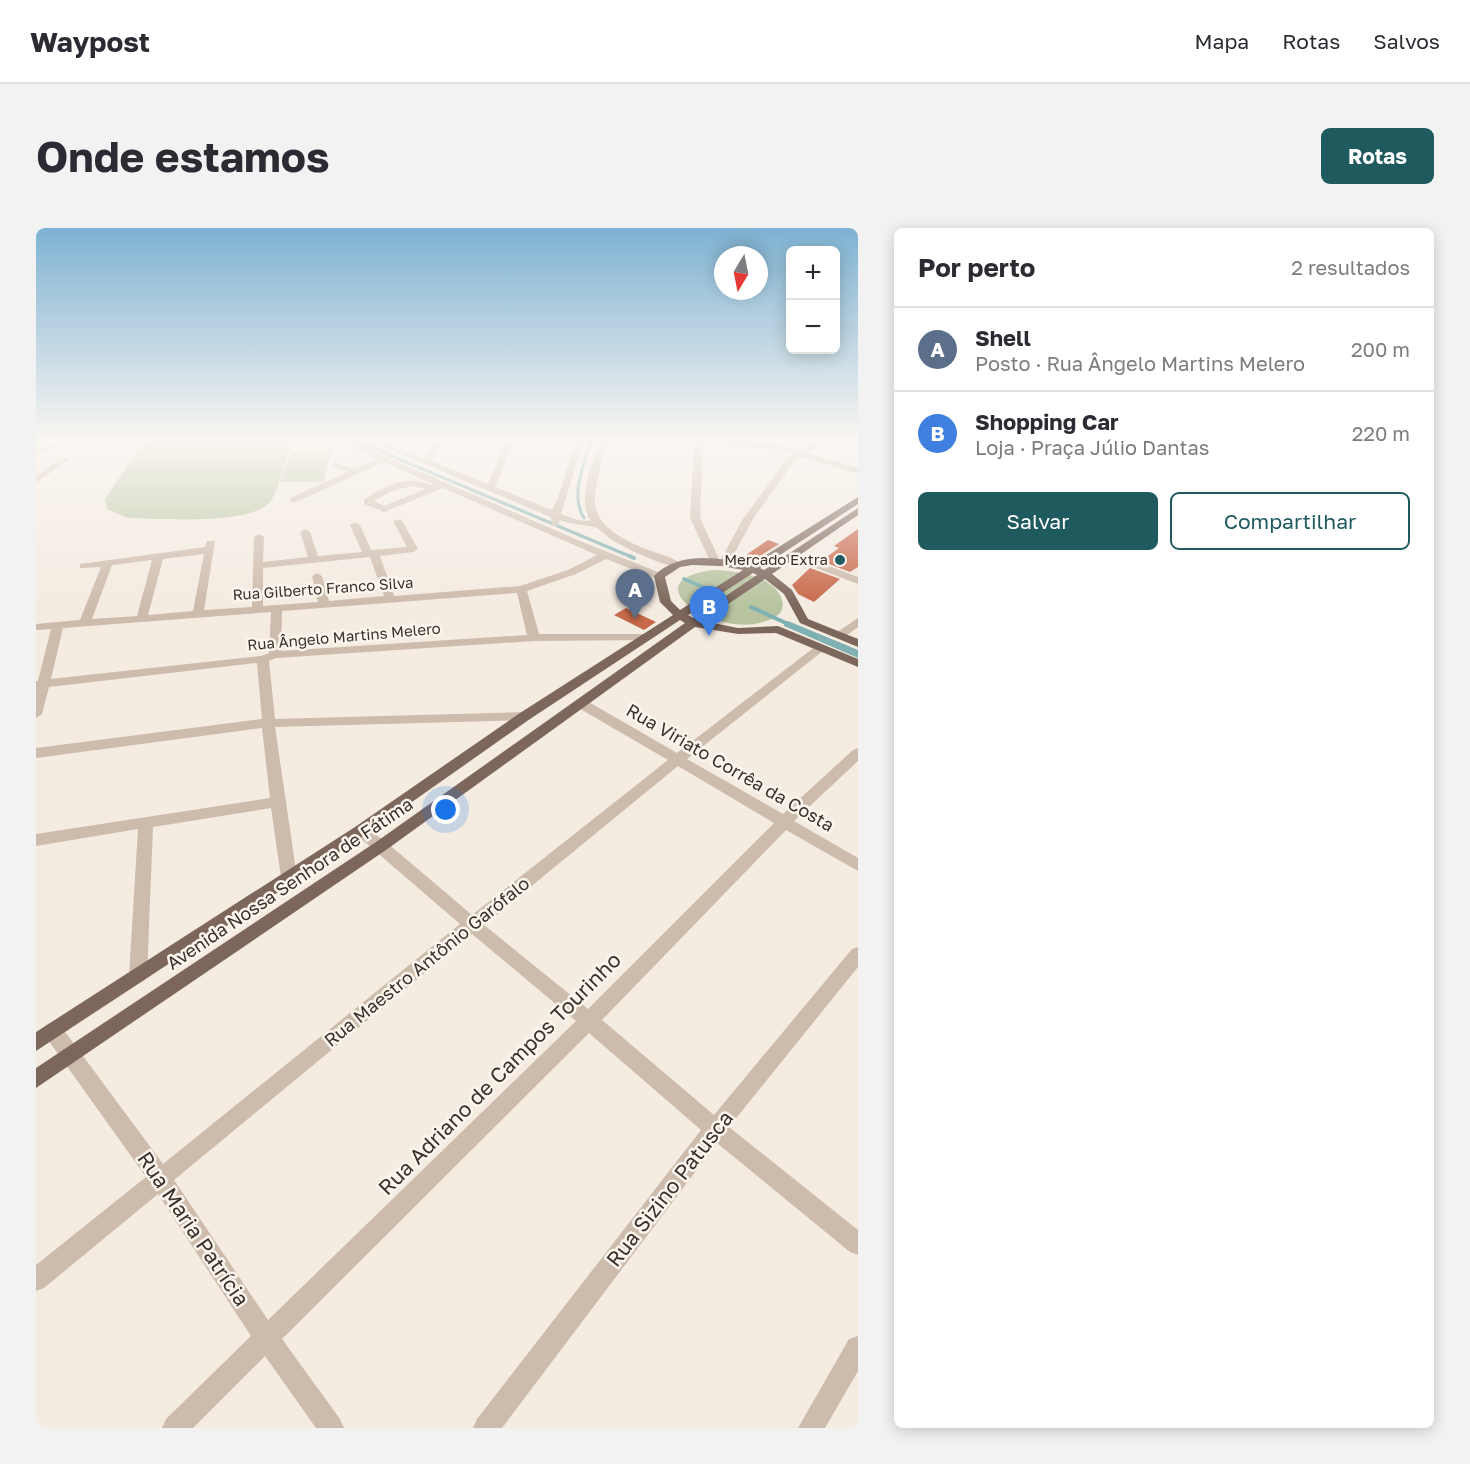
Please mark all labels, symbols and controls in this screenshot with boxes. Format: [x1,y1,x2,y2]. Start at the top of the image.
text: Waypost [30,25,150,58]
text: Mapa [1195,28,1249,54]
text: Rotas [1282,28,1340,54]
text: Salvos [1373,28,1440,54]
button: Rotas [1321,128,1434,184]
text: Onde estamos [36,131,330,181]
north arrow [714,246,768,300]
map controls [786,246,840,354]
button: + [786,246,840,300]
text: Por perto [918,252,1035,283]
text: 2 resultados [1291,255,1410,279]
button: − [786,300,840,354]
text: Shell [975,324,1031,351]
text: A [930,337,945,361]
text: 200 m [1351,337,1410,361]
text: Posto · Rua Ângelo Martins Melero [975,351,1305,375]
text: Shopping Car [975,408,1119,435]
text: B [930,421,945,445]
text: 220 m [1352,421,1410,445]
text: Loja · Praça Júlio Dantas [975,435,1209,459]
button: Salvar [918,492,1158,550]
button: Compartilhar [1170,492,1410,550]
place label: Mercado Extra [724,550,828,568]
marker: Mercado Extra [833,553,847,567]
pin: A [616,570,654,619]
street label: Rua Gilberto Franco Silva [232,573,414,603]
pin: B [690,586,728,636]
street label: Rua Ângelo Martins Melero [247,619,441,653]
street label: Rua Viriato Corrêa da Costa [623,699,838,836]
street label: Avenida Nossa Senhora de Fátima [162,792,417,974]
your location [431,795,460,824]
street label: Rua Maestro Antônio Garófalo [319,872,533,1051]
street label: Rua Adriano de Campos Tourinho [373,947,626,1200]
street label: Rua Sizino Patusca [600,1105,738,1271]
street label: Rua Maria Patrícia [132,1146,255,1311]

